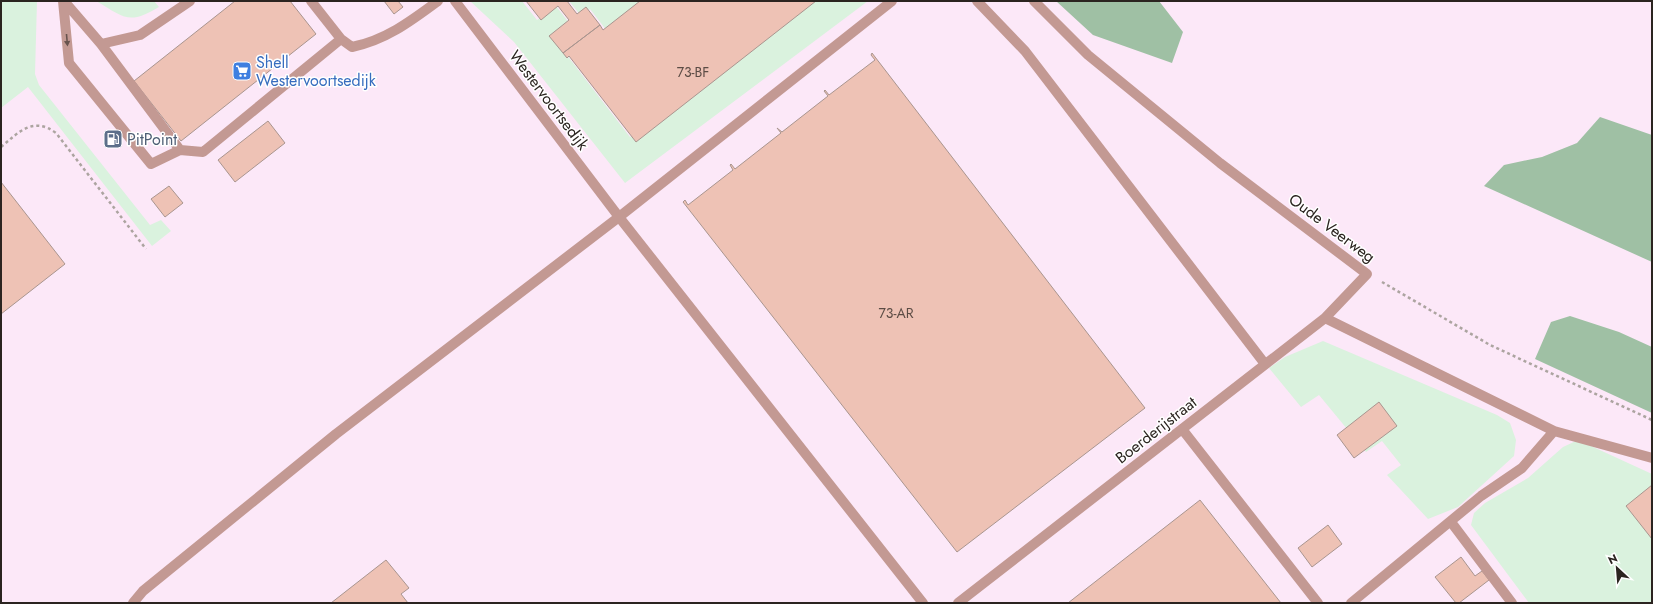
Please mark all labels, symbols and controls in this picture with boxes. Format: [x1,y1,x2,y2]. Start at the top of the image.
one-way arrow [63,34,70,46]
street label: Westervoortsedijk [504,45,595,156]
place label: Shell Westervoortsedijk [256,51,377,92]
supermarket icon: Shell Westervoortsedijk [231,60,253,82]
house number: 73-BF [677,62,709,82]
fuel station icon: PitPoint [102,128,124,150]
place label: PitPoint [127,128,177,151]
street label: Oude Veerweg [1284,188,1380,268]
house number: 73-AR [878,303,914,323]
street label: Boerderijstraat [1111,391,1202,469]
north arrow [1597,548,1637,588]
text: N [1605,550,1620,568]

